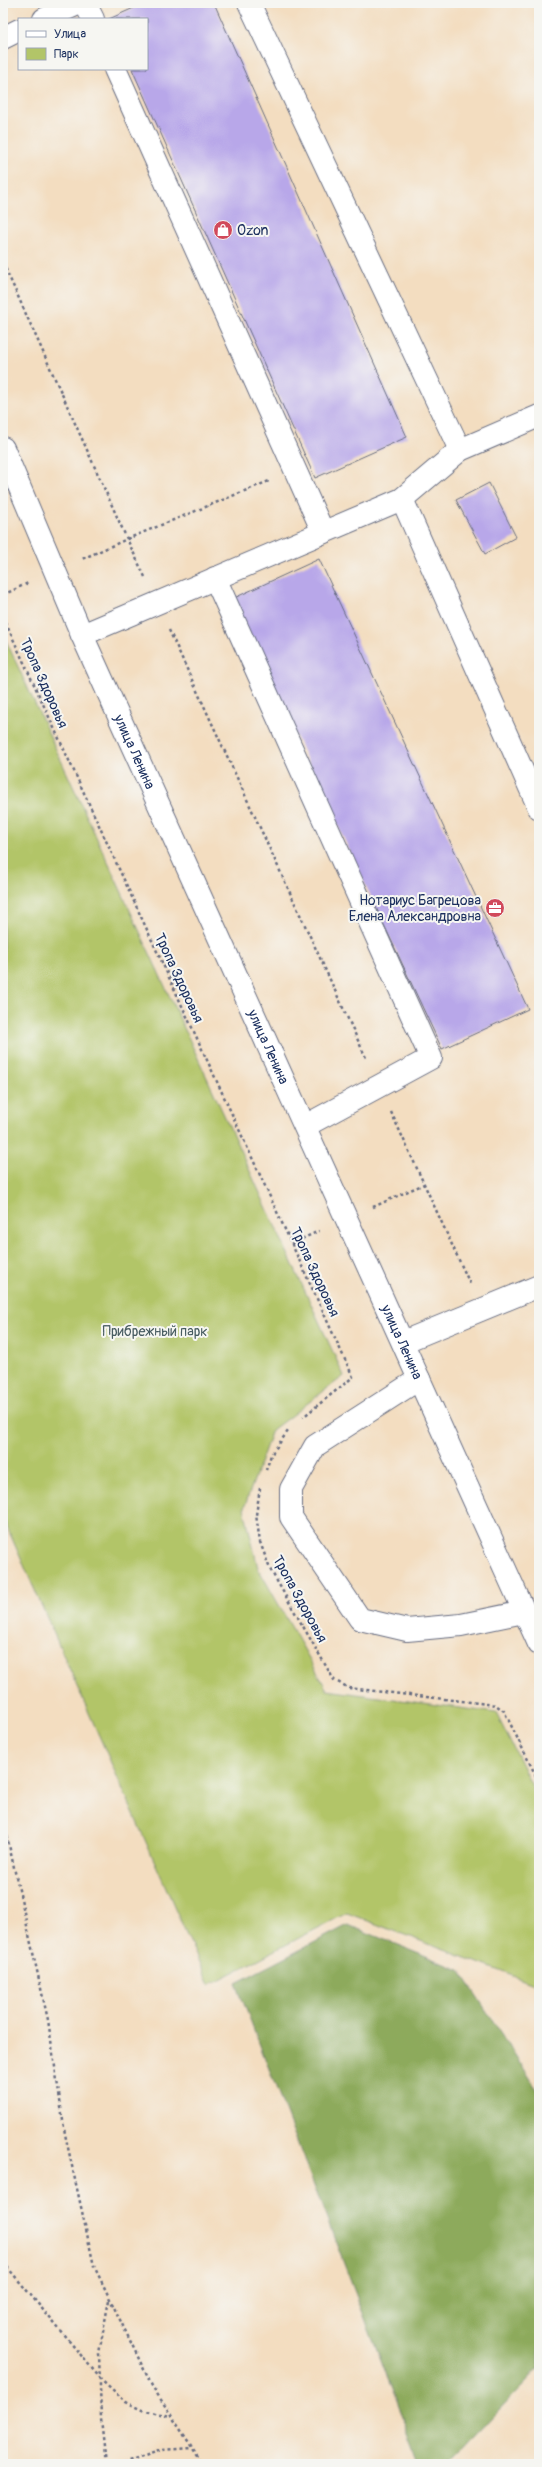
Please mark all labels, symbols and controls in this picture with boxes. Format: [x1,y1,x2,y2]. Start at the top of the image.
legend [18,18,148,70]
text: Улица [54,27,86,42]
text: Парк [54,47,79,62]
shop icon: Ozon [212,219,234,241]
place label: Ozon [237,222,269,239]
street label: Тропа Здоровья [17,635,71,731]
street label: улица Ленина [110,711,159,792]
place label: Нотариус Багрецова Елена Александровна [349,892,481,925]
office icon: Нотариус Багрецова Елена Александровна [484,897,506,919]
street label: Тропа Здоровья [151,930,207,1026]
street label: улица Ленина [244,1006,293,1087]
street label: Тропа Здоровья [287,1224,343,1320]
street label: улица Ленина [378,1301,426,1382]
park label: Прибрежный парк [103,1323,207,1340]
street label: Тропа Здоровья [269,1552,331,1646]

